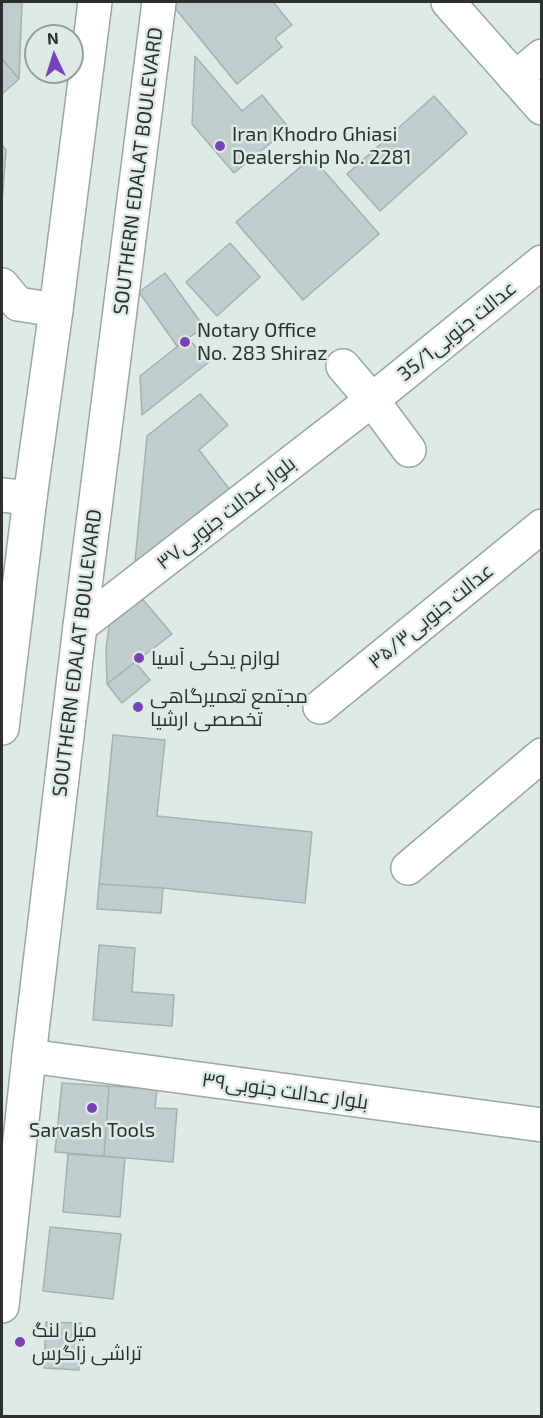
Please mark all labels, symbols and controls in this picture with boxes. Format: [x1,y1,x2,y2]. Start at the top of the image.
north arrow [24,24,84,84]
street label: SOUTHERN EDALAT BOULEVARD [108,26,168,316]
text: N [46,28,59,47]
place label: Iran Khodro Ghiasi Dealership No. 2281 [232,122,412,169]
marker: Iran Khodro Ghiasi Dealership No. 2281 [213,139,227,153]
street label: 35/1عدالت جنوبی [393,276,521,386]
place label: Notary Office No. 283 Shiraz [197,318,327,365]
marker: Notary Office No. 283 Shiraz [178,335,192,349]
street label: بلوار عدالت جنوبی۳۷ [152,451,300,575]
street label: SOUTHERN EDALAT BOULEVARD [47,508,107,798]
street label: عدالت جنوبی۳۵/۳ [364,558,498,674]
place label: لوازم یدکی آسیا [151,646,280,670]
marker: لوازم یدکی آسیا [132,651,146,665]
place label: مجتمع تعمیرگاهی تخصصی ارشیا [150,684,308,731]
marker: مجتمع تعمیرگاهی تخصصی ارشیا [131,700,145,714]
street label: ۳۹بلوار عدالت جنوبی [200,1067,370,1115]
marker: Sarvash Tools [85,1101,99,1115]
place label: Sarvash Tools [29,1118,155,1142]
place label: میل لنگ تراشی زاگرس [32,1318,142,1365]
marker: میل لنگ تراشی زاگرس [13,1335,27,1349]

